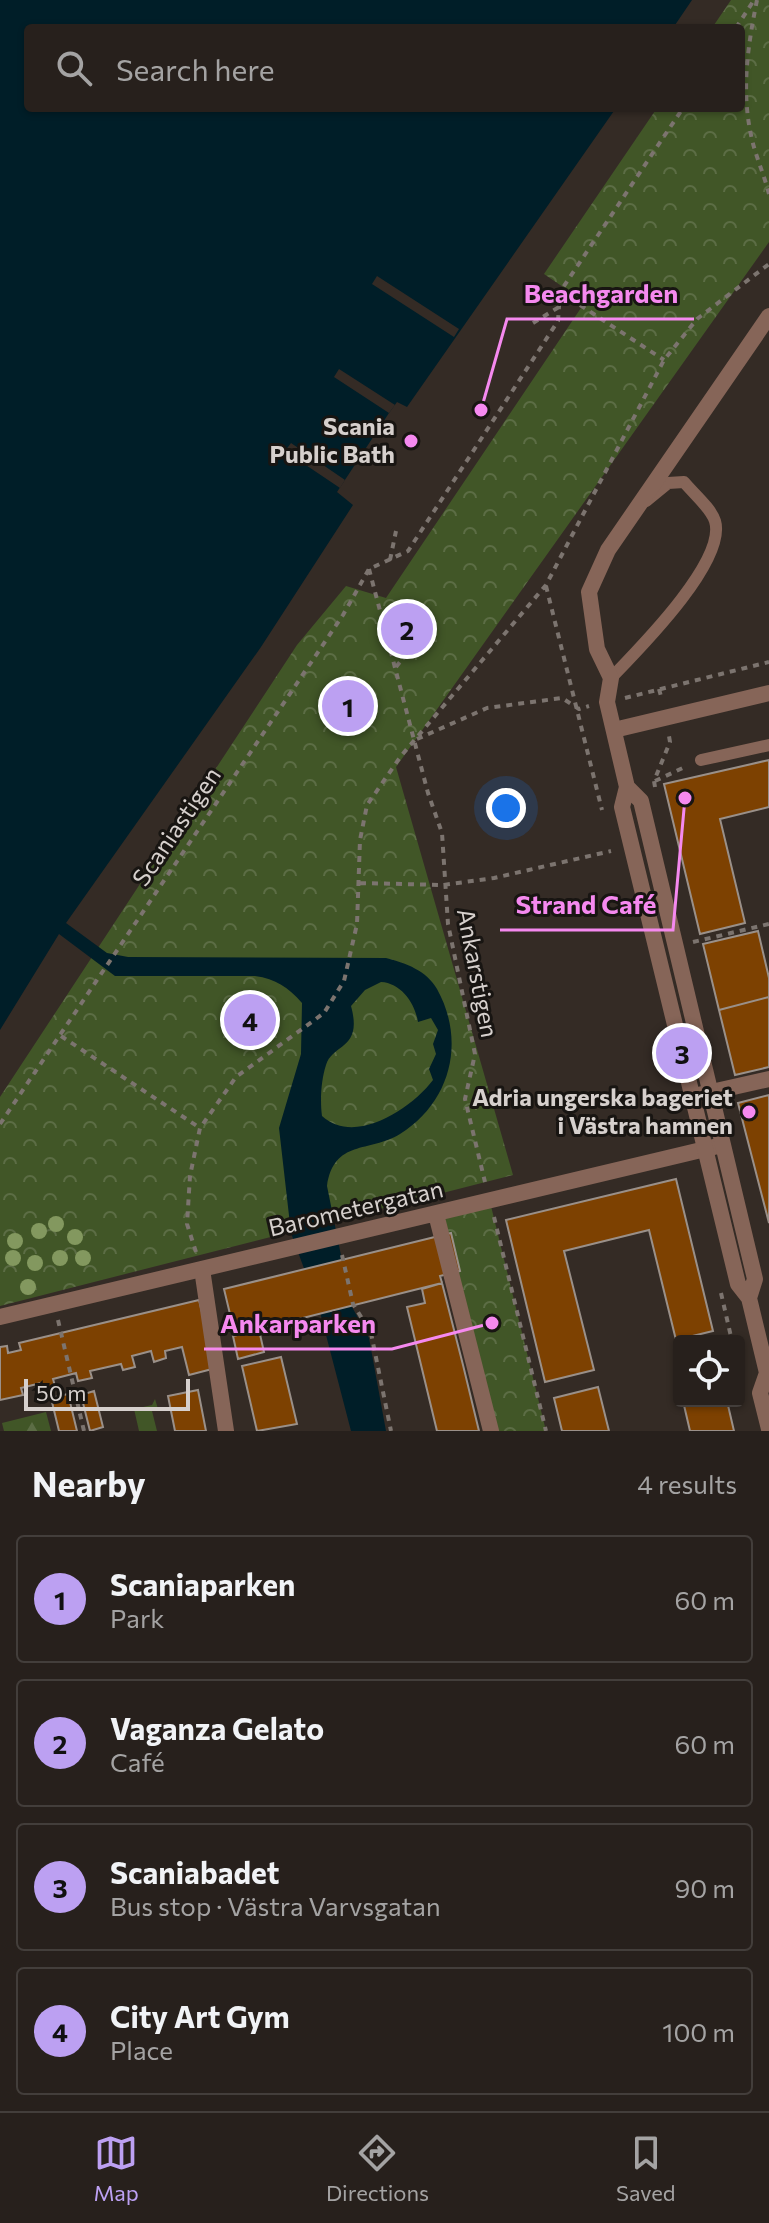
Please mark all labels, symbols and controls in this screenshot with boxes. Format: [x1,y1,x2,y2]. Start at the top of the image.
search box [24,24,745,112]
icon: search [52,46,96,90]
text: Search here [116,50,275,87]
callout: Beachgarden [507,269,694,319]
text: Beachgarden [524,277,678,308]
place label: Scania Public Bath [270,411,395,468]
marker: Scania Public Bath [402,432,420,450]
pin: 2 [381,599,433,659]
pin: 1 [322,676,374,736]
street label: Scaniastigen [125,761,226,891]
your location [486,788,526,828]
callout: Strand Café [500,880,673,930]
text: Strand Café [515,888,657,919]
street label: Ankarstigen [452,906,505,1040]
pin: 4 [224,990,276,1050]
pin: 3 [656,1023,708,1083]
place label: Adria ungerska bageriet i Västra hamnen [472,1082,733,1139]
marker: Adria ungerska bageriet i Västra hamnen [740,1103,758,1121]
street label: Barometergatan [265,1173,446,1242]
callout: Ankarparken [204,1299,392,1349]
text: Ankarparken [220,1307,376,1338]
map controls [673,1335,745,1407]
button: locate [673,1335,745,1407]
scale bar [24,1375,190,1411]
text: 50 m [36,1379,86,1406]
text: Nearby [32,1462,146,1504]
text: 4 results [637,1468,737,1499]
text: Scaniaparken [110,1565,295,1602]
text: 1 [54,1584,66,1615]
text: 60 m [675,1584,735,1615]
text: Park [110,1602,164,1633]
text: Vaganza Gelato [110,1709,324,1746]
text: 2 [53,1728,67,1759]
text: 60 m [675,1728,735,1759]
text: Café [110,1746,165,1777]
text: Scaniabadet [110,1853,279,1890]
text: 3 [52,1872,68,1903]
text: 90 m [675,1872,735,1903]
text: Bus stop · Västra Varvsgatan [110,1890,441,1921]
text: City Art Gym [110,1997,290,2034]
text: 4 [52,2016,68,2047]
text: 100 m [662,2016,735,2047]
text: Place [110,2034,173,2065]
tab: Map [94,2131,139,2206]
tab: Directions [326,2131,429,2206]
tab: Saved [616,2131,675,2206]

